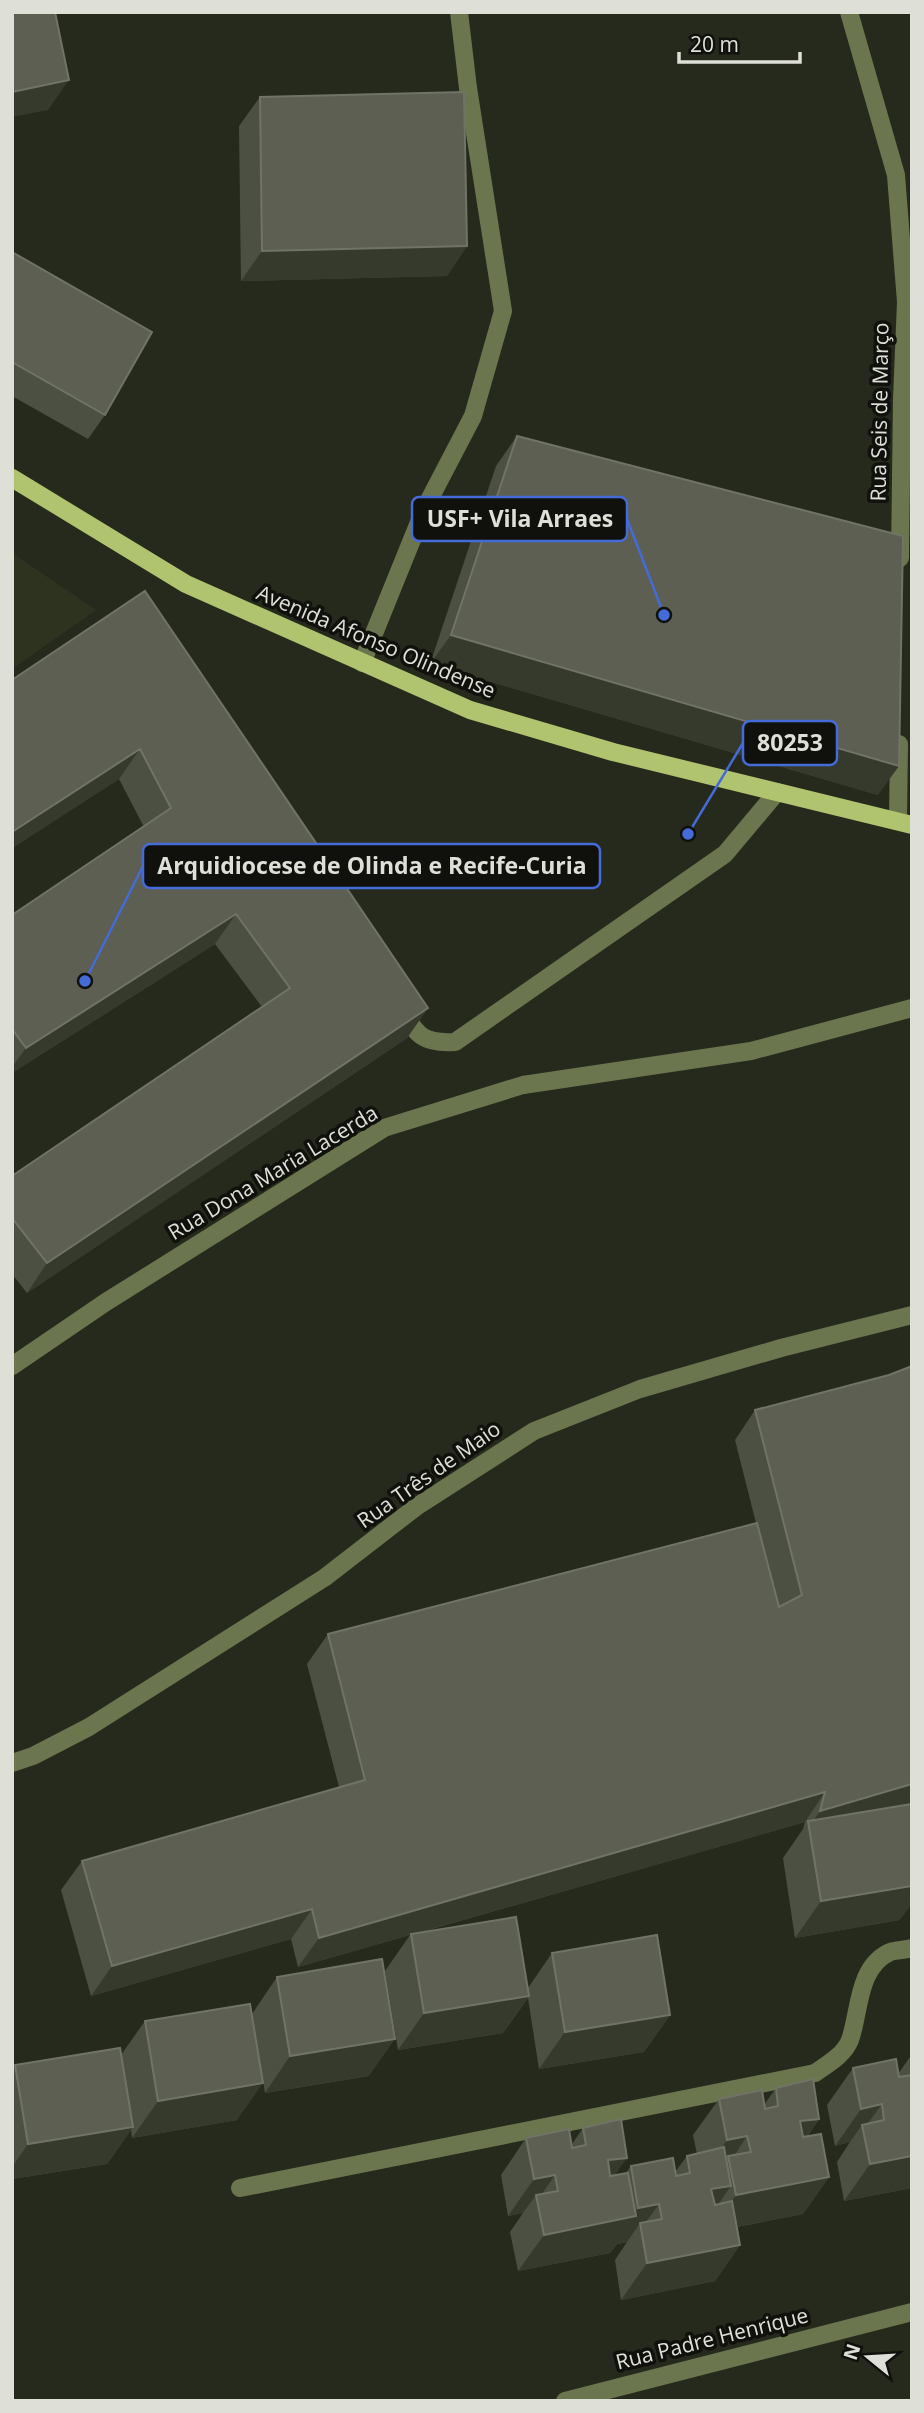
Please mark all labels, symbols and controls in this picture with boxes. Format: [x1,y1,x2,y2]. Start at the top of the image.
scale bar [679,21,800,65]
text: 20 m [690,30,739,58]
street label: Rua Seis de Março [863,322,895,502]
callout: USF+ Vila Arraes [412,497,627,541]
text: USF+ Vila Arraes [427,502,613,534]
street label: Avenida Afonso Olindense [253,578,500,704]
callout: 80253 [743,721,837,765]
text: 80253 [757,726,823,758]
callout: Arquidiocese de Olinda e Recife-Curia [143,844,600,888]
text: Arquidiocese de Olinda e Recife-Curia [157,849,587,881]
street label: Rua Dona Maria Lacerda [162,1098,383,1246]
street label: Rua Três de Maio [351,1414,506,1534]
street label: Rua Padre Henrique [613,2301,811,2376]
north arrow [833,2322,903,2392]
text: N [837,2340,867,2363]

